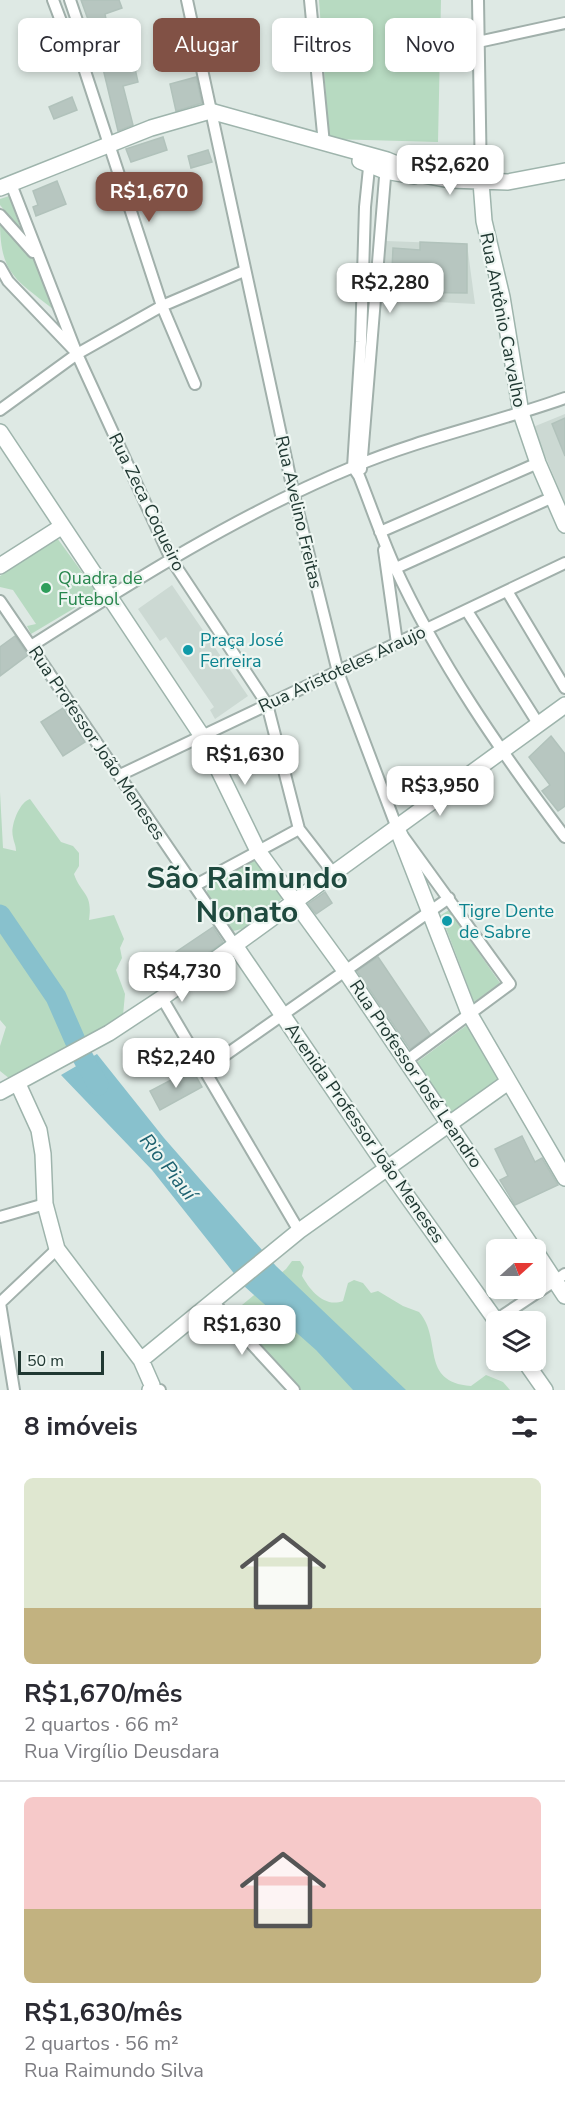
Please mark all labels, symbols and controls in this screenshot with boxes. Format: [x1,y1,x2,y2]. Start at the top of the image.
chip: Comprar [18,18,141,72]
chip: Alugar [153,18,260,72]
chip: Filtros [272,18,373,72]
chip: Novo [385,18,476,72]
pin: R$2,620 [395,145,505,196]
text: R$2,620 [411,151,489,178]
pin: R$1,670 [94,172,204,223]
text: R$1,670 [110,178,188,205]
street label: Rua Antônio Carvalho [474,231,532,409]
pin: R$2,280 [335,263,445,314]
text: R$2,280 [351,269,429,296]
street label: Rua Zeca Coqueiro [103,429,191,575]
street label: Rua Avelino Freitas [270,433,328,591]
place label: Quadra de Futebol [58,566,143,611]
marker: Quadra de Futebol [39,581,53,595]
street label: Rua Aristoteles Araujo [254,620,430,718]
place label: Praça José Ferreira [200,628,284,673]
street label: Rua Professor João Meneses [23,641,171,845]
marker: Praça José Ferreira [181,643,195,657]
pin: R$1,630 [190,735,300,786]
text: R$1,630 [206,741,284,768]
pin: R$3,950 [385,766,495,817]
text: R$3,950 [401,772,479,799]
district label: São Raimundo Nonato [146,858,348,933]
place label: Tigre Dente de Sabre [459,899,554,944]
marker: Tigre Dente de Sabre [440,914,454,928]
pin: R$4,730 [127,952,237,1003]
text: R$4,730 [143,958,221,985]
street label: Rua Professor José Leandro [344,975,488,1173]
street label: Avenida Professor João Meneses [280,1018,450,1248]
pin: R$2,240 [121,1038,231,1089]
text: R$2,240 [137,1044,215,1071]
water label: Rio Piauí [133,1128,205,1209]
north arrow [486,1239,546,1299]
map controls [486,1239,546,1371]
pin: R$1,630 [187,1305,297,1356]
text: R$1,630 [203,1311,281,1338]
button: layers [486,1311,546,1371]
scale bar [18,1348,104,1376]
text: 50 m [27,1350,64,1372]
text: 8 imóveis [24,1409,138,1444]
icon: filters [508,1410,541,1443]
icon: home [229,1517,337,1625]
text: R$1,670/mês [24,1676,182,1711]
text: 2 quartos · 66 m² [24,1711,179,1738]
text: Rua Virgílio Deusdara [24,1738,220,1765]
icon: home [229,1836,337,1944]
text: R$1,630/mês [24,1995,182,2030]
text: 2 quartos · 56 m² [24,2030,179,2057]
text: Rua Raimundo Silva [24,2057,204,2084]

